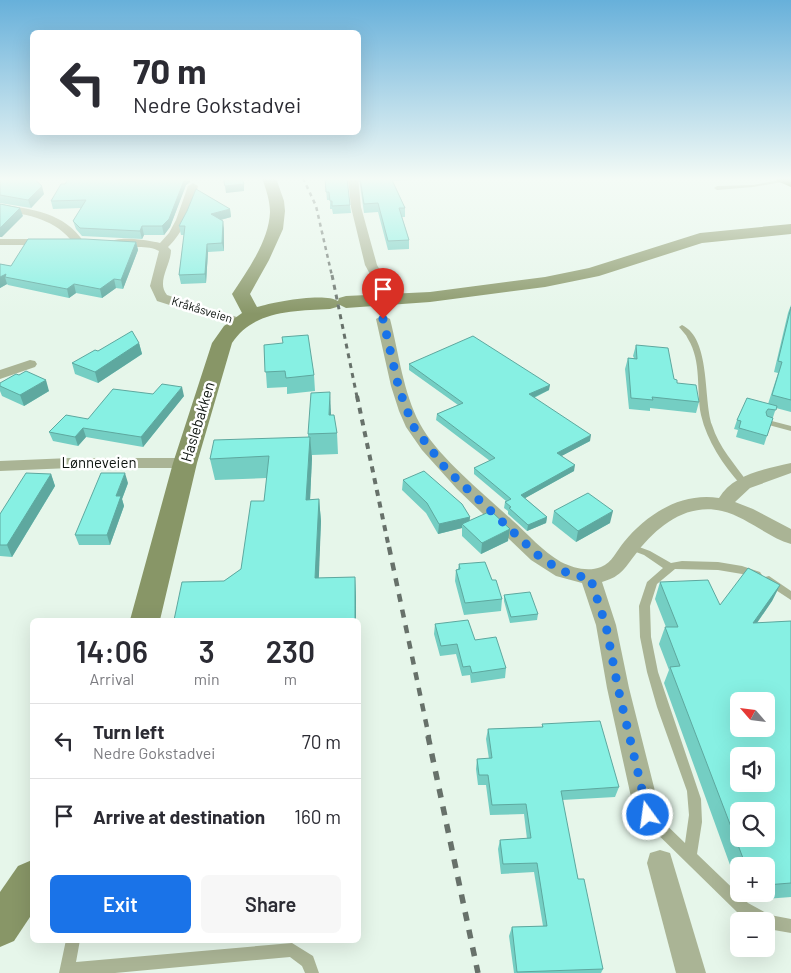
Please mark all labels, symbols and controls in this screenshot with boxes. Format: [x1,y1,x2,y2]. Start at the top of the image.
text: 70 m [133,49,207,91]
icon: left [50,50,115,115]
text: Nedre Gokstadvei [133,91,301,117]
pin [362,268,404,319]
icon: arrive [369,275,397,303]
street label: Kråkåsveien [170,293,234,325]
street label: Haslebakken [176,379,218,464]
street label: Lønneveien [61,453,137,471]
text: 14:06 [76,633,148,669]
text: 3 [199,633,215,669]
text: 230 [266,633,315,669]
text: Arrival [90,669,134,688]
text: min [194,669,220,688]
text: m [284,669,297,688]
north arrow [730,692,775,738]
map controls [730,692,775,957]
text: Turn left [93,720,164,743]
icon: left [50,727,78,755]
text: 70 m [302,730,341,753]
text: Nedre Gokstadvei [93,743,215,762]
button: sound [730,747,775,792]
position arrow [621,788,673,840]
icon: arrive [50,802,78,830]
button: search [730,802,775,847]
text: Arrive at destination [93,805,265,828]
text: 160 m [294,805,341,828]
button: + [730,857,775,902]
button: Exit [50,875,191,933]
button: Share [201,875,341,933]
button: − [730,912,775,957]

